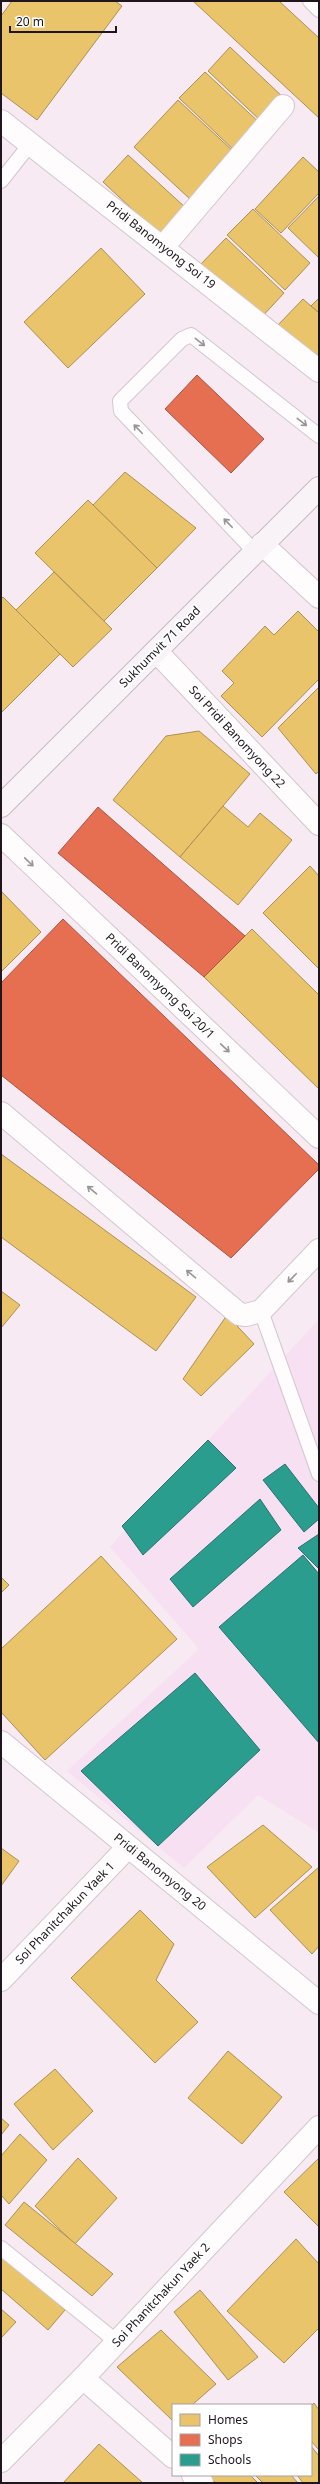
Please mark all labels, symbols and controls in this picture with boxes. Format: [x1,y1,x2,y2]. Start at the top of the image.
scale bar [10,8,116,34]
text: 20 m [16,13,44,30]
street label: Pridi Banomyong Soi 19 [103,197,220,293]
one-way arrow [194,338,205,346]
one-way arrow [296,418,307,427]
one-way arrow [133,424,143,434]
one-way arrow [223,518,233,528]
street label: Sukhumvit 71 Road [115,602,204,691]
street label: Soi Pridi Banomyong 22 [185,682,290,792]
one-way arrow [24,857,34,866]
street label: Pridi Banomyong Soi 20/1 [102,929,219,1042]
one-way arrow [219,1043,229,1052]
one-way arrow [87,1186,97,1195]
one-way arrow [186,1269,197,1278]
one-way arrow [287,1273,297,1283]
street label: Pridi Banomyong 20 [111,1829,210,1914]
street label: Soi Phanitchakun Yaek 1 [11,1858,118,1968]
street label: Soi Phanitchakun Yaek 2 [108,2239,214,2350]
legend [172,2404,312,2476]
text: Homes [208,2411,248,2428]
text: Shops [208,2431,243,2448]
text: Schools [208,2451,251,2468]

